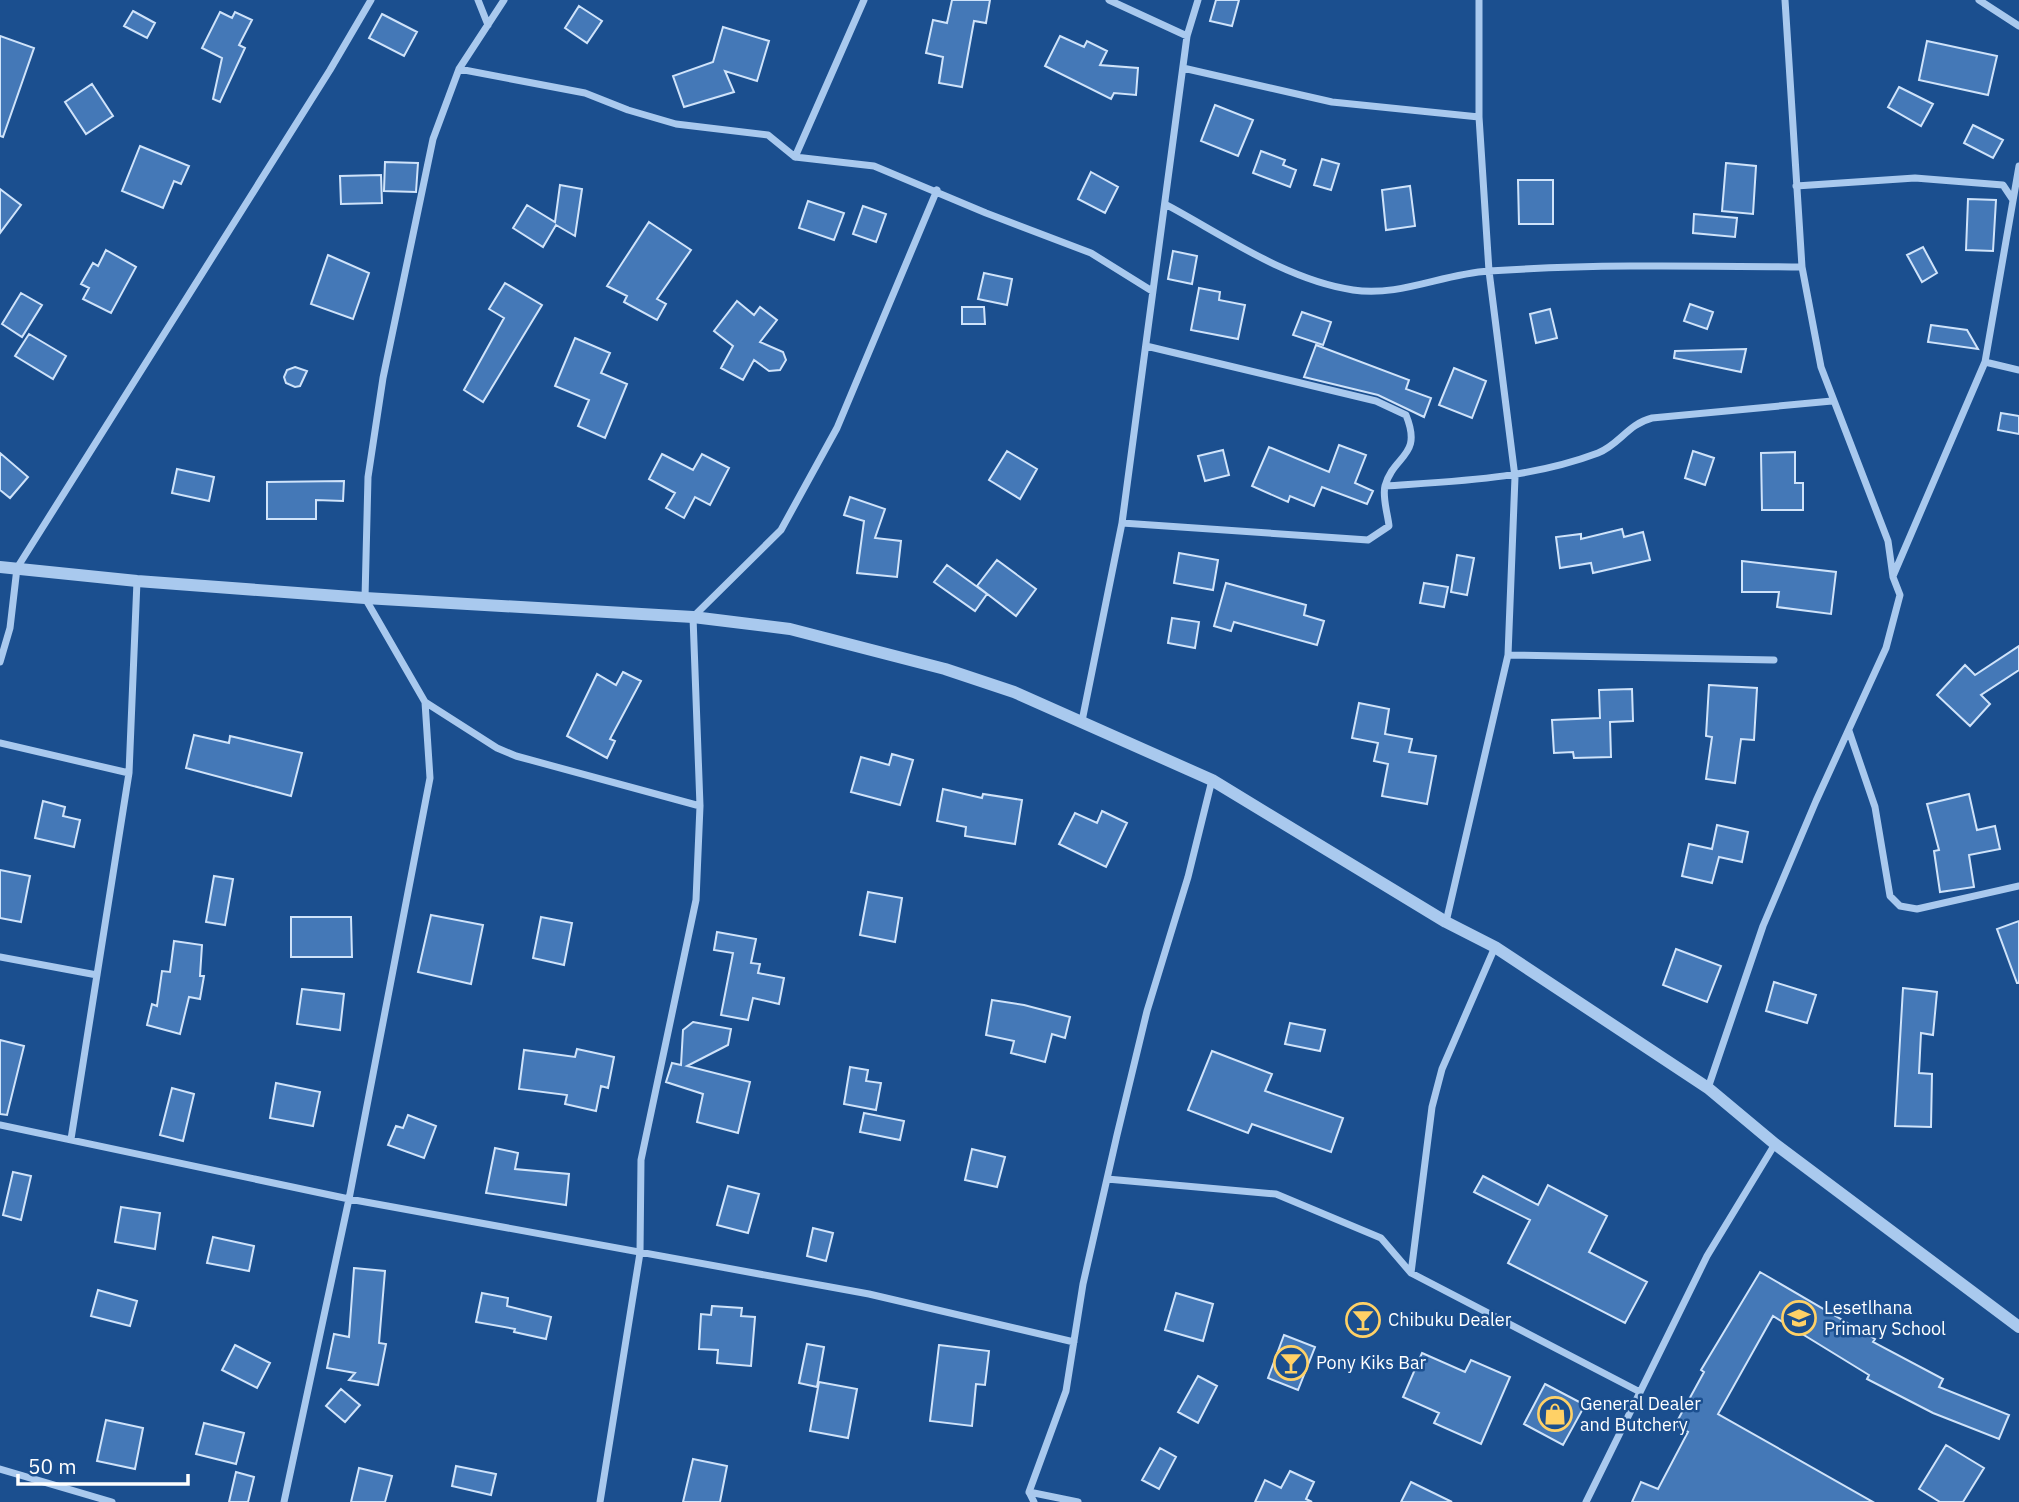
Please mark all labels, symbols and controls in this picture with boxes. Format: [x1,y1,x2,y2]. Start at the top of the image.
place label: Lesetlhana Primary School [1824,1296,1946,1340]
school or university icon: Lesetlhana Primary School [1780,1299,1818,1337]
bar icon: Chibuku Dealer [1344,1301,1382,1339]
place label: Chibuku Dealer [1388,1308,1512,1331]
bar icon: Pony Kiks Bar [1272,1344,1310,1382]
place label: Pony Kiks Bar [1316,1351,1427,1374]
place label: General Dealer and Butchery [1580,1392,1701,1436]
shop icon: General Dealer and Butchery [1536,1395,1574,1433]
scale bar [18,1442,187,1486]
text: 50 m [28,1452,77,1480]

